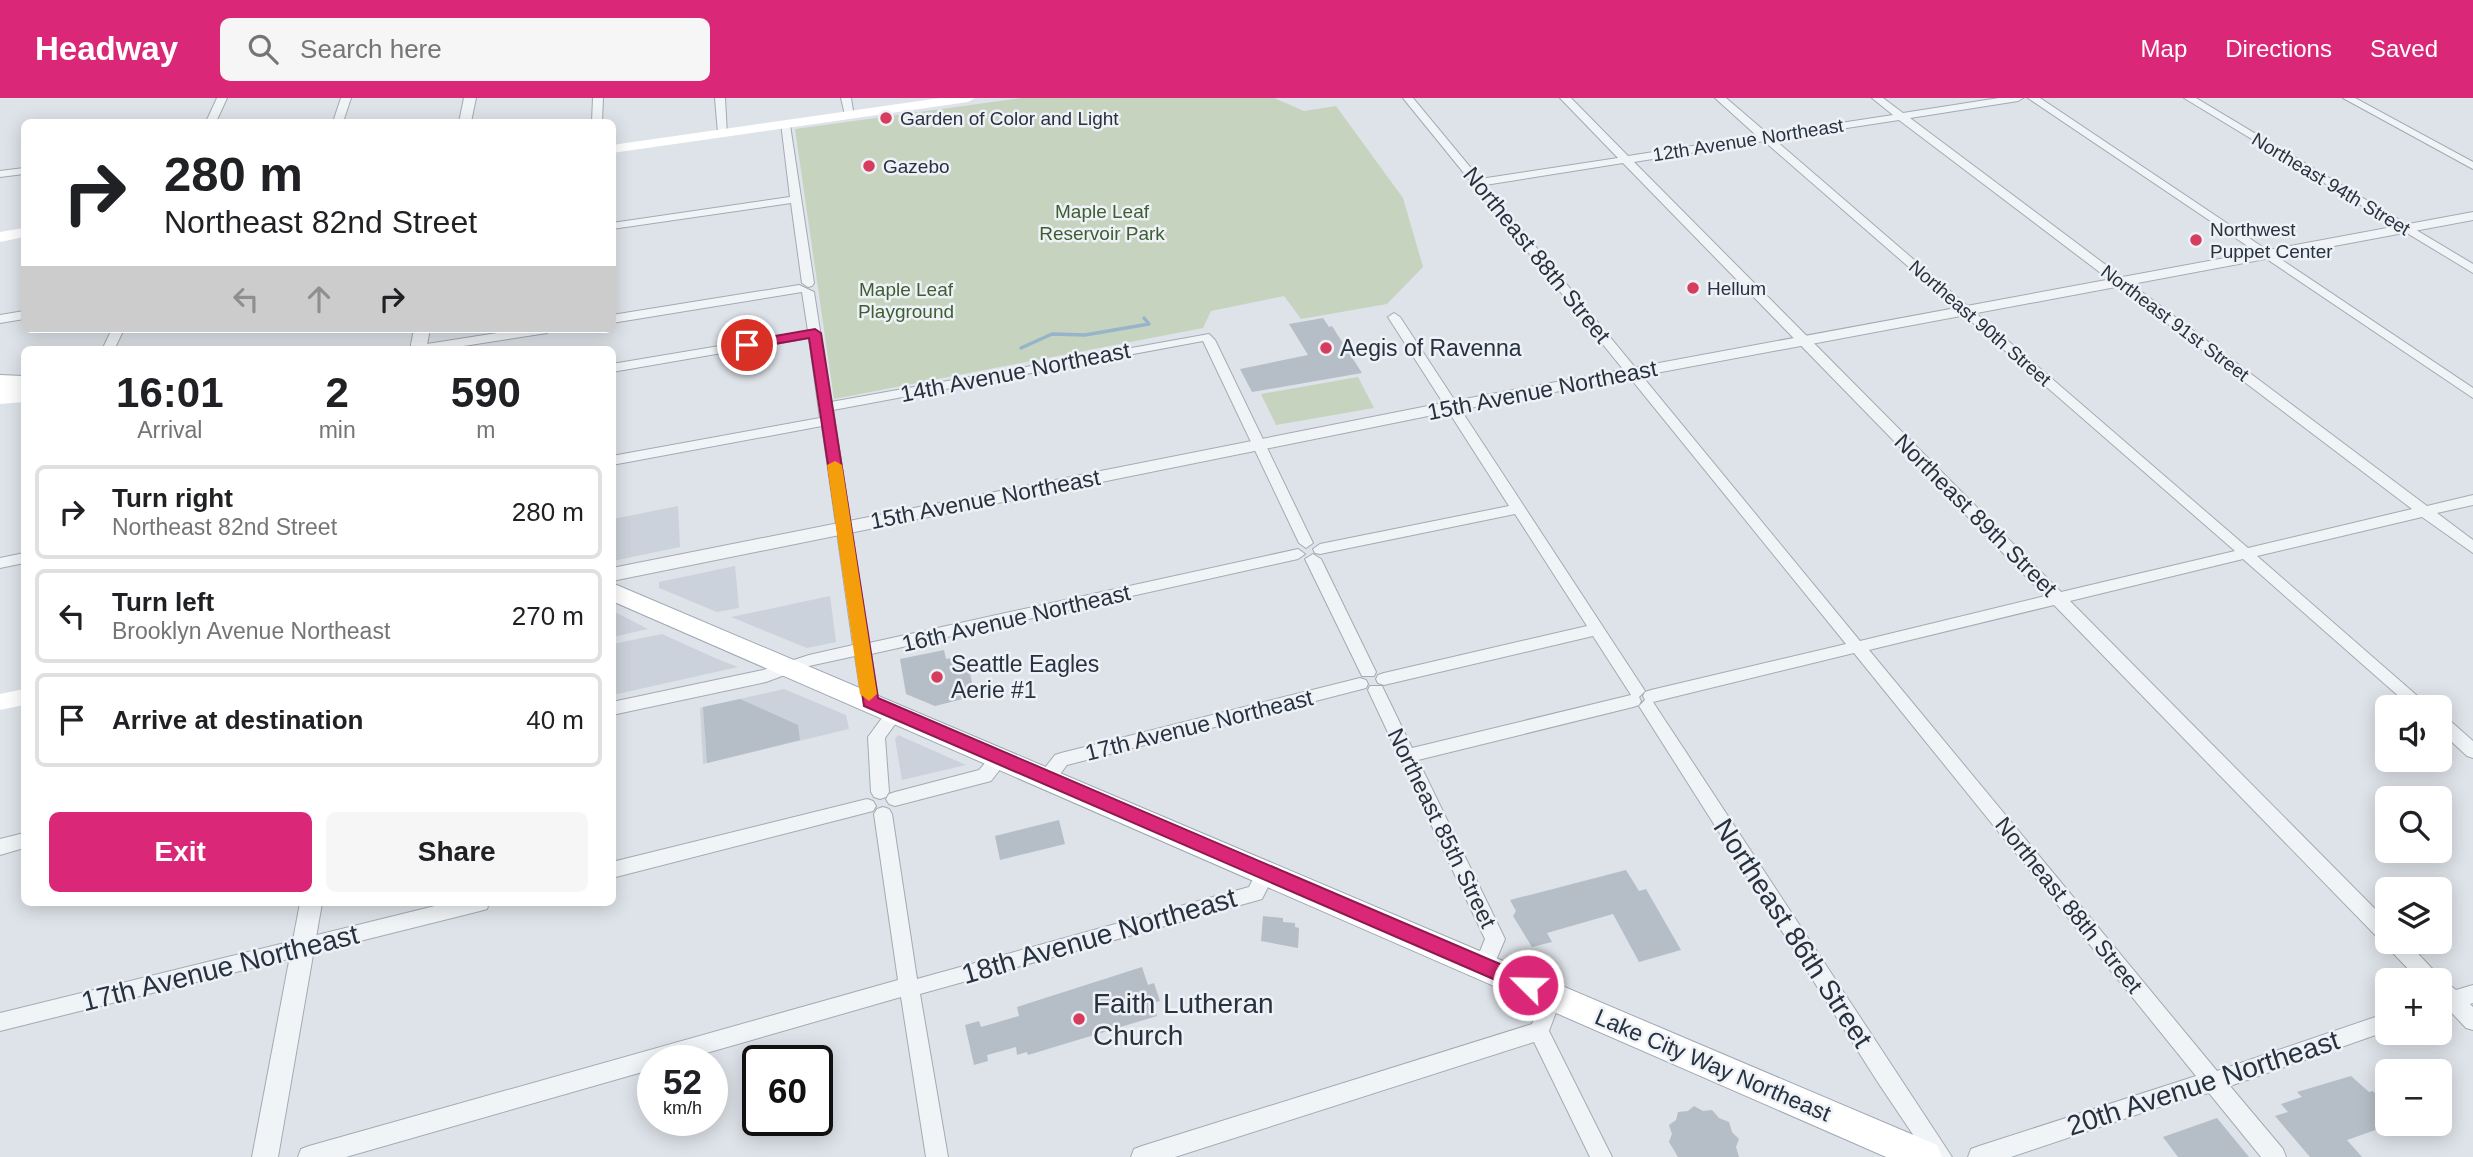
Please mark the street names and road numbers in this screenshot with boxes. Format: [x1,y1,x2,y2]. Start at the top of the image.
street label: 12th Avenue Northeast [1651,114,1846,165]
street label: Northeast 94th Street [2248,128,2414,240]
street label: Northeast 88th Street [1458,162,1616,349]
street label: Northeast 90th Street [1905,256,2056,391]
street label: Northeast 91st Street [2097,261,2254,386]
street label: 14th Avenue Northeast [898,337,1133,407]
street label: 15th Avenue Northeast [1425,355,1660,425]
street label: Northeast 89th Street [1890,429,2063,602]
street label: 15th Avenue Northeast [868,464,1103,534]
street label: 16th Avenue Northeast [899,579,1133,657]
street label: 17th Avenue Northeast [1083,684,1316,766]
street label: Northeast 85th Street [1382,724,1502,932]
street label: Northeast 88th Street [1990,812,2148,999]
street label: Northeast 86th Street [1708,813,1879,1053]
street label: 18th Avenue Northeast [958,882,1240,990]
street label: 17th Avenue Northeast [78,919,362,1017]
street label: Lake City Way Northeast [1591,1004,1835,1127]
street label: 20th Avenue Northeast [2063,1024,2343,1142]

